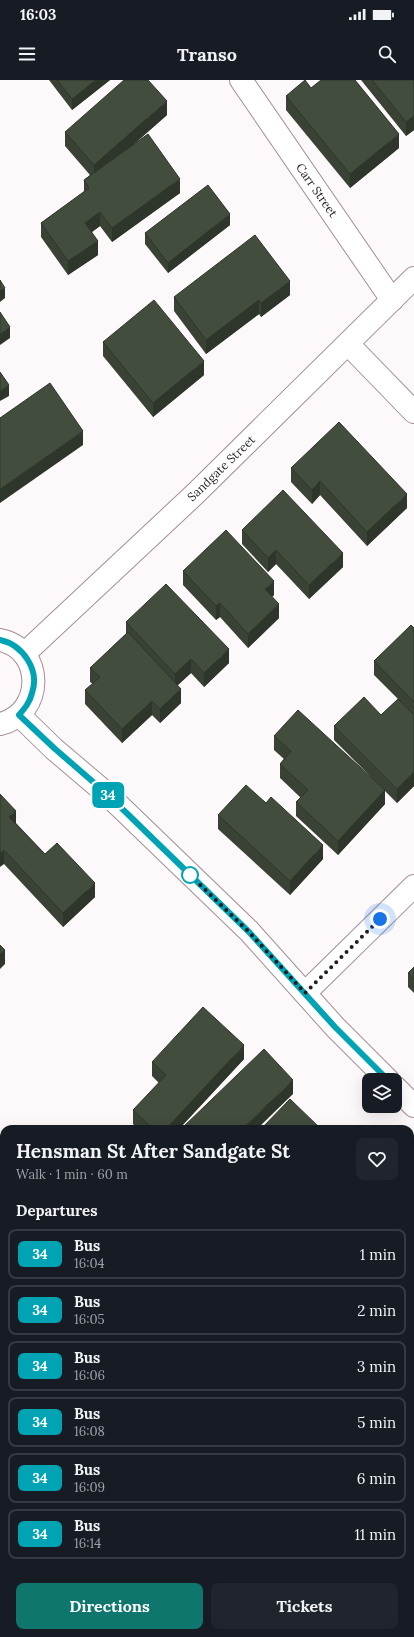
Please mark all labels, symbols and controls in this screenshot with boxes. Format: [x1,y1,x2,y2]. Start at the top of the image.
text: 16:03 [20,5,56,24]
icon: menu [16,43,38,65]
text: Transo [177,43,237,66]
icon: search [376,43,398,65]
street label: Carr Street [293,160,341,220]
street label: Sandgate Street [184,432,258,504]
line badge: 34 [90,782,126,808]
text: 34 [100,786,116,804]
unlabelled marker [181,866,199,884]
your location [370,909,390,929]
map controls [362,1073,402,1113]
button: layers [362,1073,402,1113]
button: heart [356,1138,398,1180]
text: Hensman St After Sandgate St [16,1139,290,1163]
text: Walk · 1 min · 60 m [16,1166,128,1183]
text: Departures [16,1201,97,1220]
text: Bus [74,1236,100,1255]
text: 34 [32,1245,48,1263]
text: 1 min [360,1245,396,1264]
text: 16:04 [74,1255,105,1272]
text: Bus [74,1292,100,1311]
text: 34 [32,1301,48,1319]
text: 2 min [357,1301,396,1320]
text: 16:05 [74,1311,105,1328]
text: Bus [74,1348,100,1367]
text: 34 [32,1357,48,1375]
text: 3 min [357,1357,396,1376]
text: 16:06 [74,1367,105,1384]
text: Bus [74,1404,100,1423]
text: 34 [32,1413,48,1431]
text: 5 min [357,1413,396,1432]
text: 16:08 [74,1423,105,1440]
text: Bus [74,1460,100,1479]
text: 34 [32,1469,48,1487]
text: 6 min [357,1469,396,1488]
text: 16:09 [74,1479,105,1496]
text: Bus [74,1516,100,1535]
text: 34 [32,1525,48,1543]
text: 11 min [354,1525,396,1544]
text: 16:14 [74,1535,101,1552]
button: Directions [16,1583,203,1629]
button: Tickets [211,1583,398,1629]

